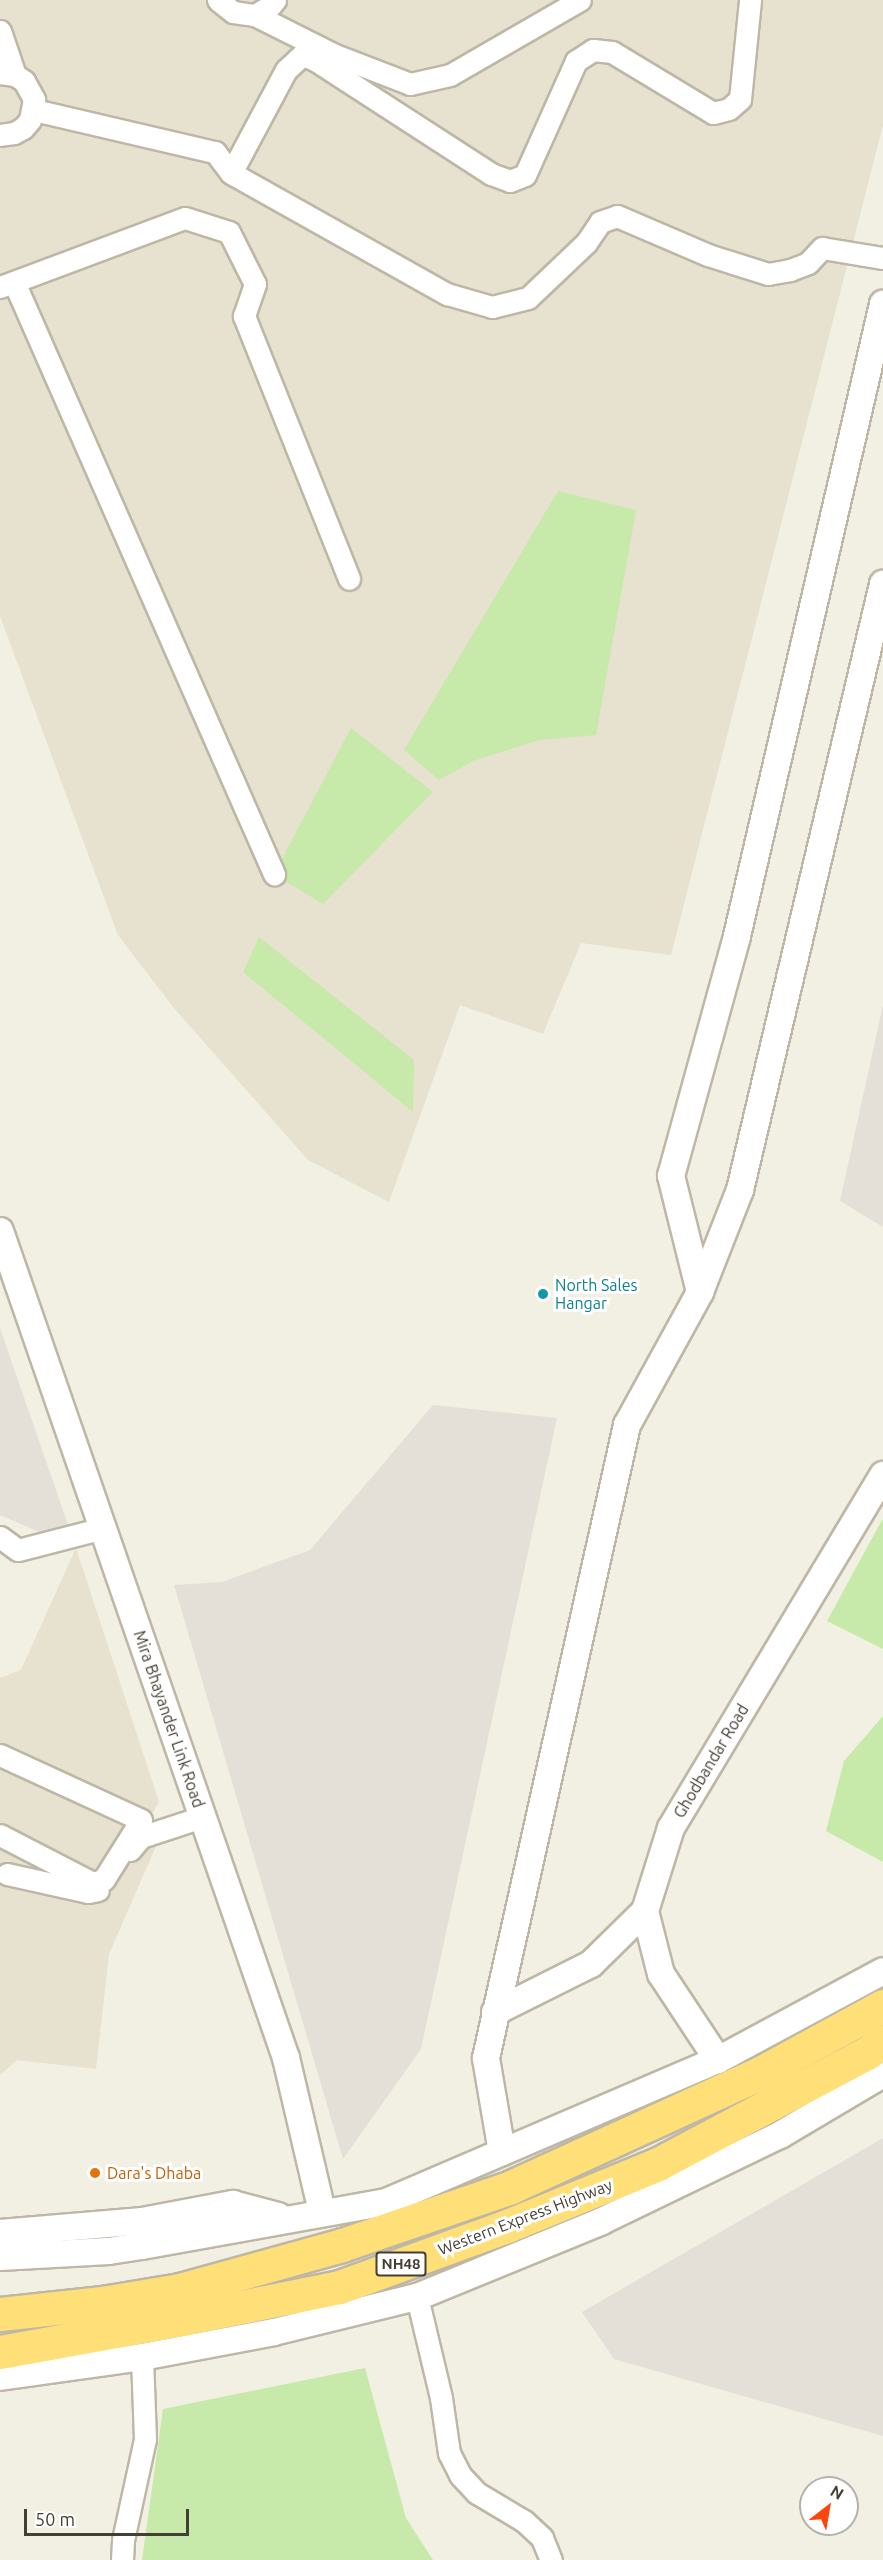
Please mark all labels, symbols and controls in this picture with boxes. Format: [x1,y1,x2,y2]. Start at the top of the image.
place label: North Sales Hangar [555,1275,638,1313]
marker: North Sales Hangar [536,1287,550,1301]
street label: Mira Bhayander Link Road [130,1628,208,1810]
street label: Ghodbandar Road [669,1701,753,1821]
place label: Dara's Dhaba [107,2163,201,2183]
marker: Dara's Dhaba [88,2166,102,2180]
street label: Western Express Highway [435,2175,615,2259]
road number: NH48 [376,2252,426,2276]
north arrow [799,2476,859,2536]
text: N [827,2481,847,2503]
scale bar [27,2497,192,2535]
text: 50 m [35,2509,75,2529]

